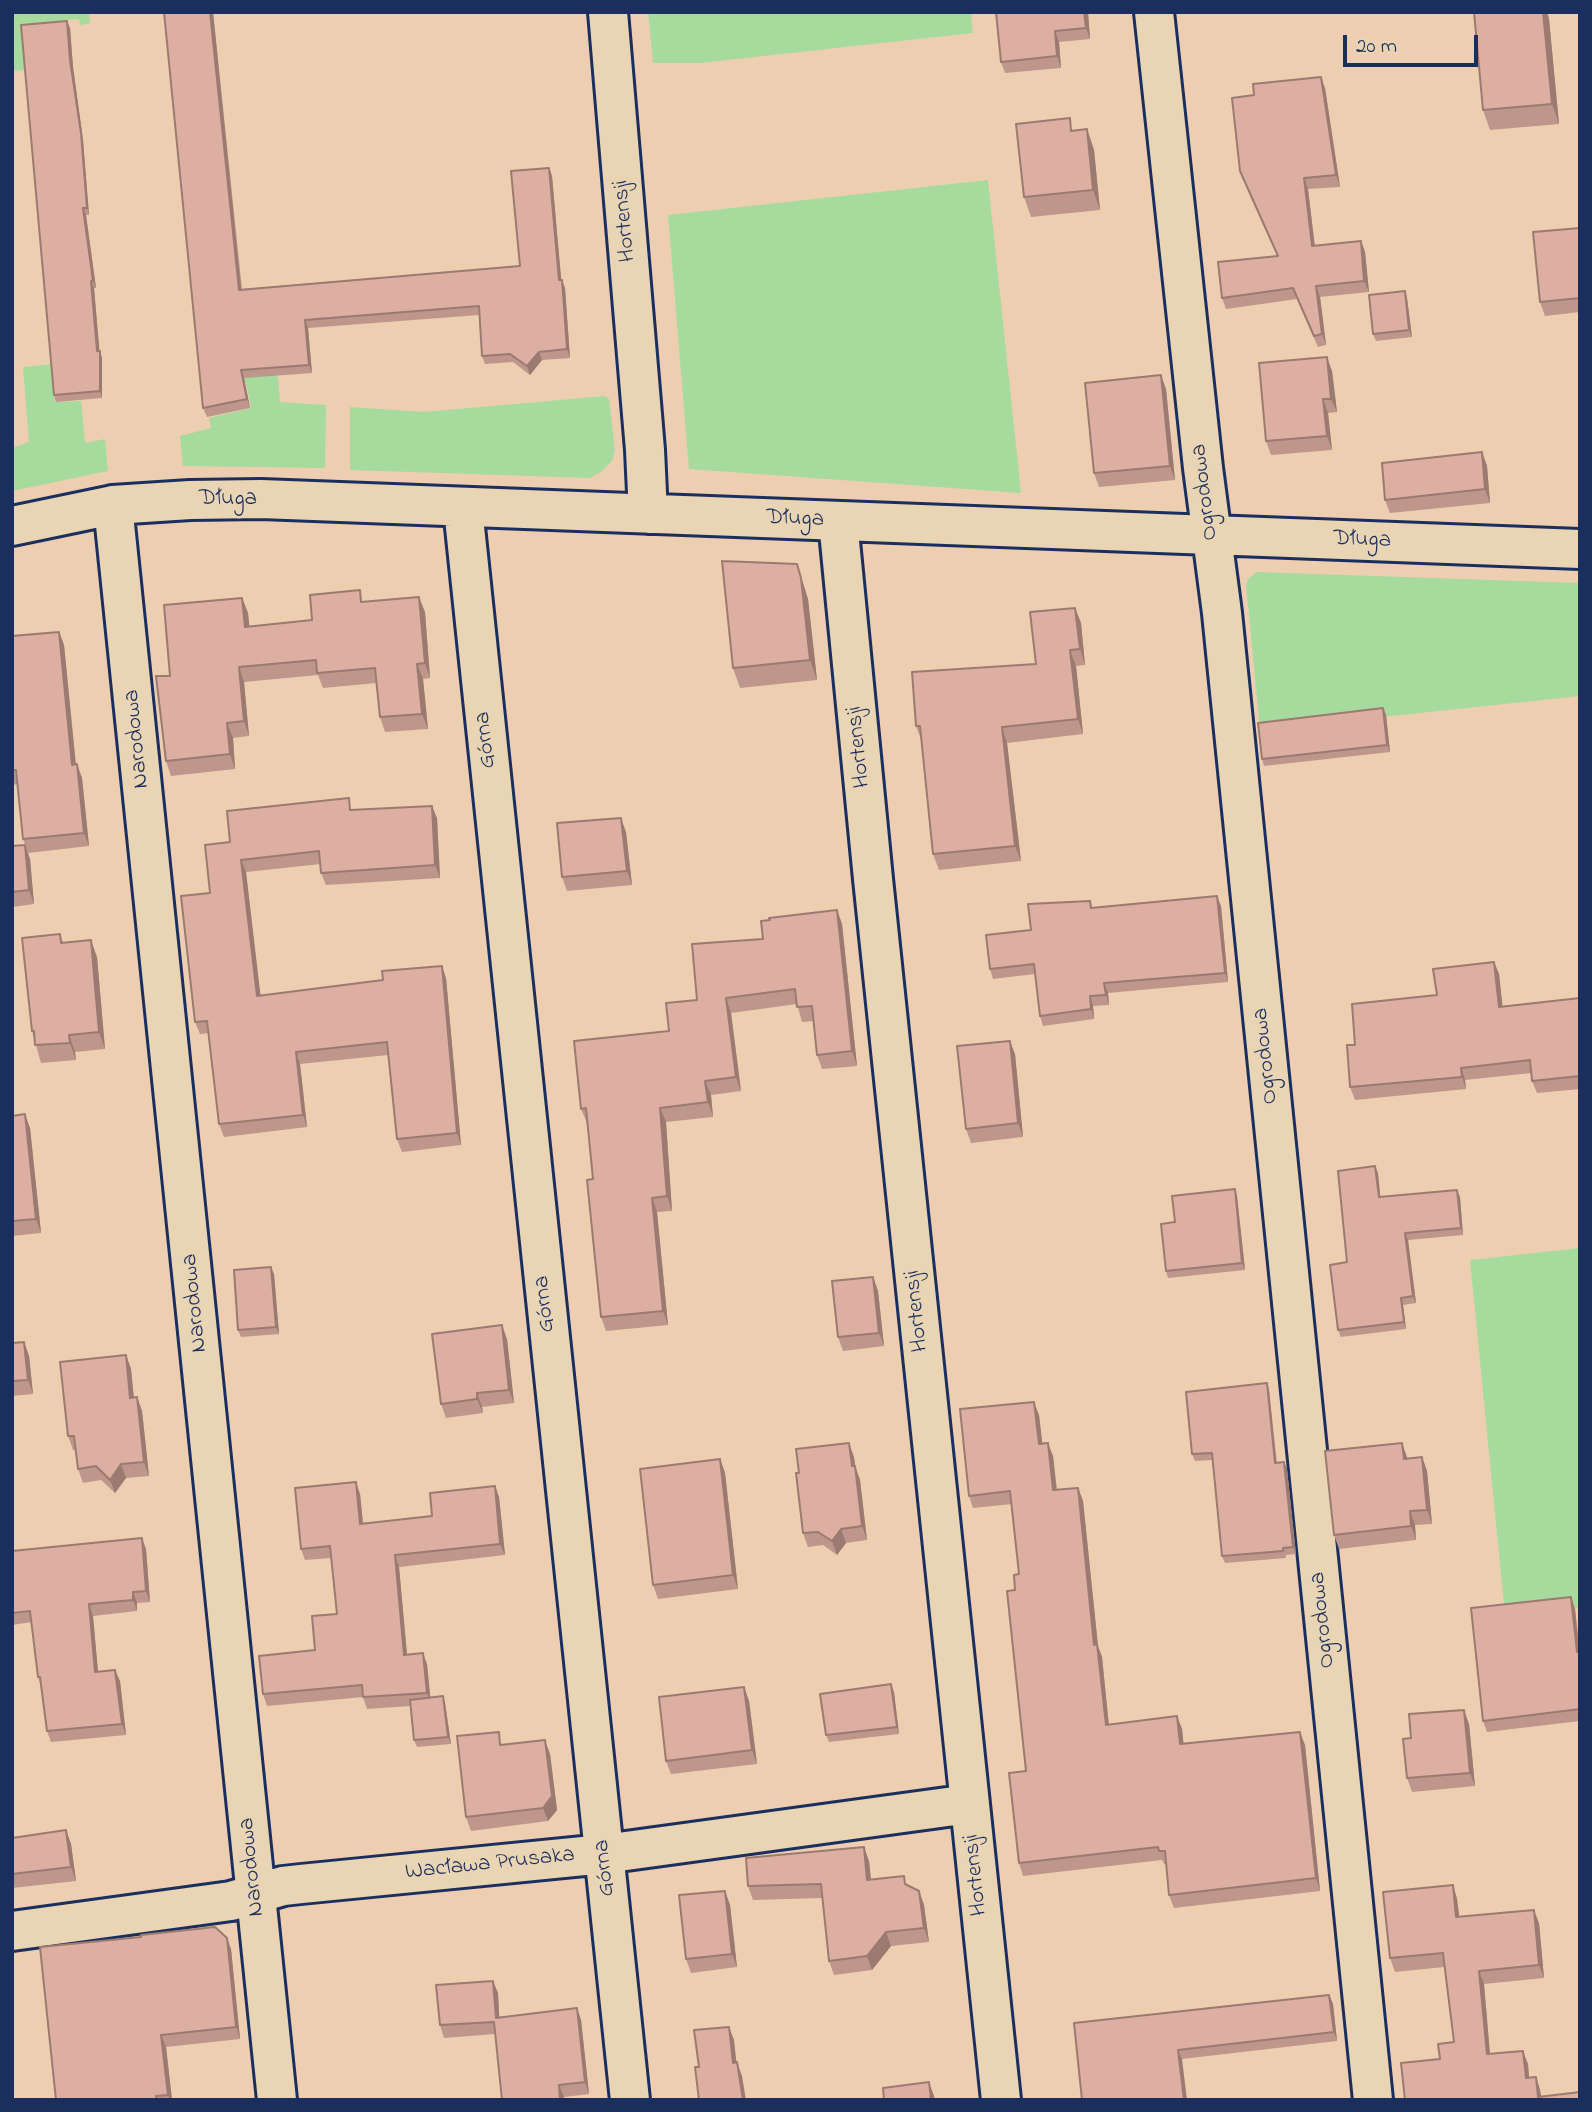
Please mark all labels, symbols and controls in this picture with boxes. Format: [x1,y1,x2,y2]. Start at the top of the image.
scale bar [1347,21,1482,65]
text: 20 m [1356,32,1397,62]
street label: Hortensji [609,179,643,263]
street label: Ogrodowa [1186,442,1226,542]
street label: Długa [199,486,257,514]
street label: Długa [766,505,824,535]
street label: Długa [1333,526,1391,556]
street label: Narodowa [119,688,157,790]
street label: Hortensji [842,705,878,789]
street label: Górna [470,710,504,770]
street label: Ogrodowa [1248,1006,1286,1106]
street label: Narodowa [177,1252,215,1354]
street label: Hortensji [900,1269,936,1353]
street label: Górna [529,1274,563,1334]
street label: Ogrodowa [1305,1570,1343,1670]
street label: Narodowa [234,1816,272,1918]
street label: Hortensji [959,1833,995,1917]
street label: Górna [589,1838,623,1898]
street label: Wacława Prusaka [404,1842,576,1888]

